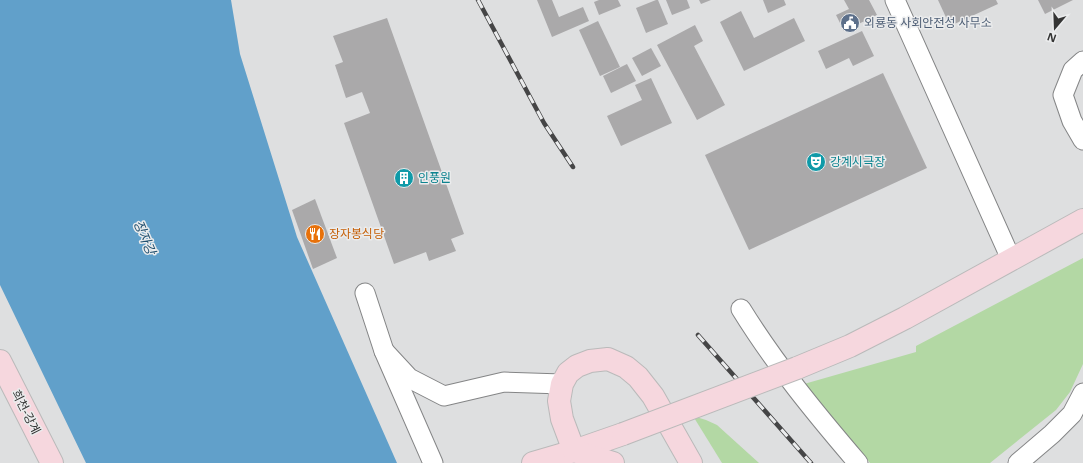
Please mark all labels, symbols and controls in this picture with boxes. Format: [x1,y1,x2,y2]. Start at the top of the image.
north arrow [1035,8,1075,48]
public building icon: 외룡동 사회안전성 사무소 [839,12,861,34]
place label: 외룡동 사회안전성 사무소 [864,14,992,31]
text: N [1045,29,1058,46]
theatre icon: 강계시극장 [805,151,827,173]
place label: 강계시극장 [830,153,885,170]
building icon: 인풍원 [393,167,415,189]
place label: 인풍원 [418,169,451,186]
water label: 장자강 [130,217,161,259]
restaurant icon: 장자봉식당 [304,223,326,245]
place label: 장자봉식당 [329,225,384,242]
street label: 희천-강계 [8,387,45,437]

